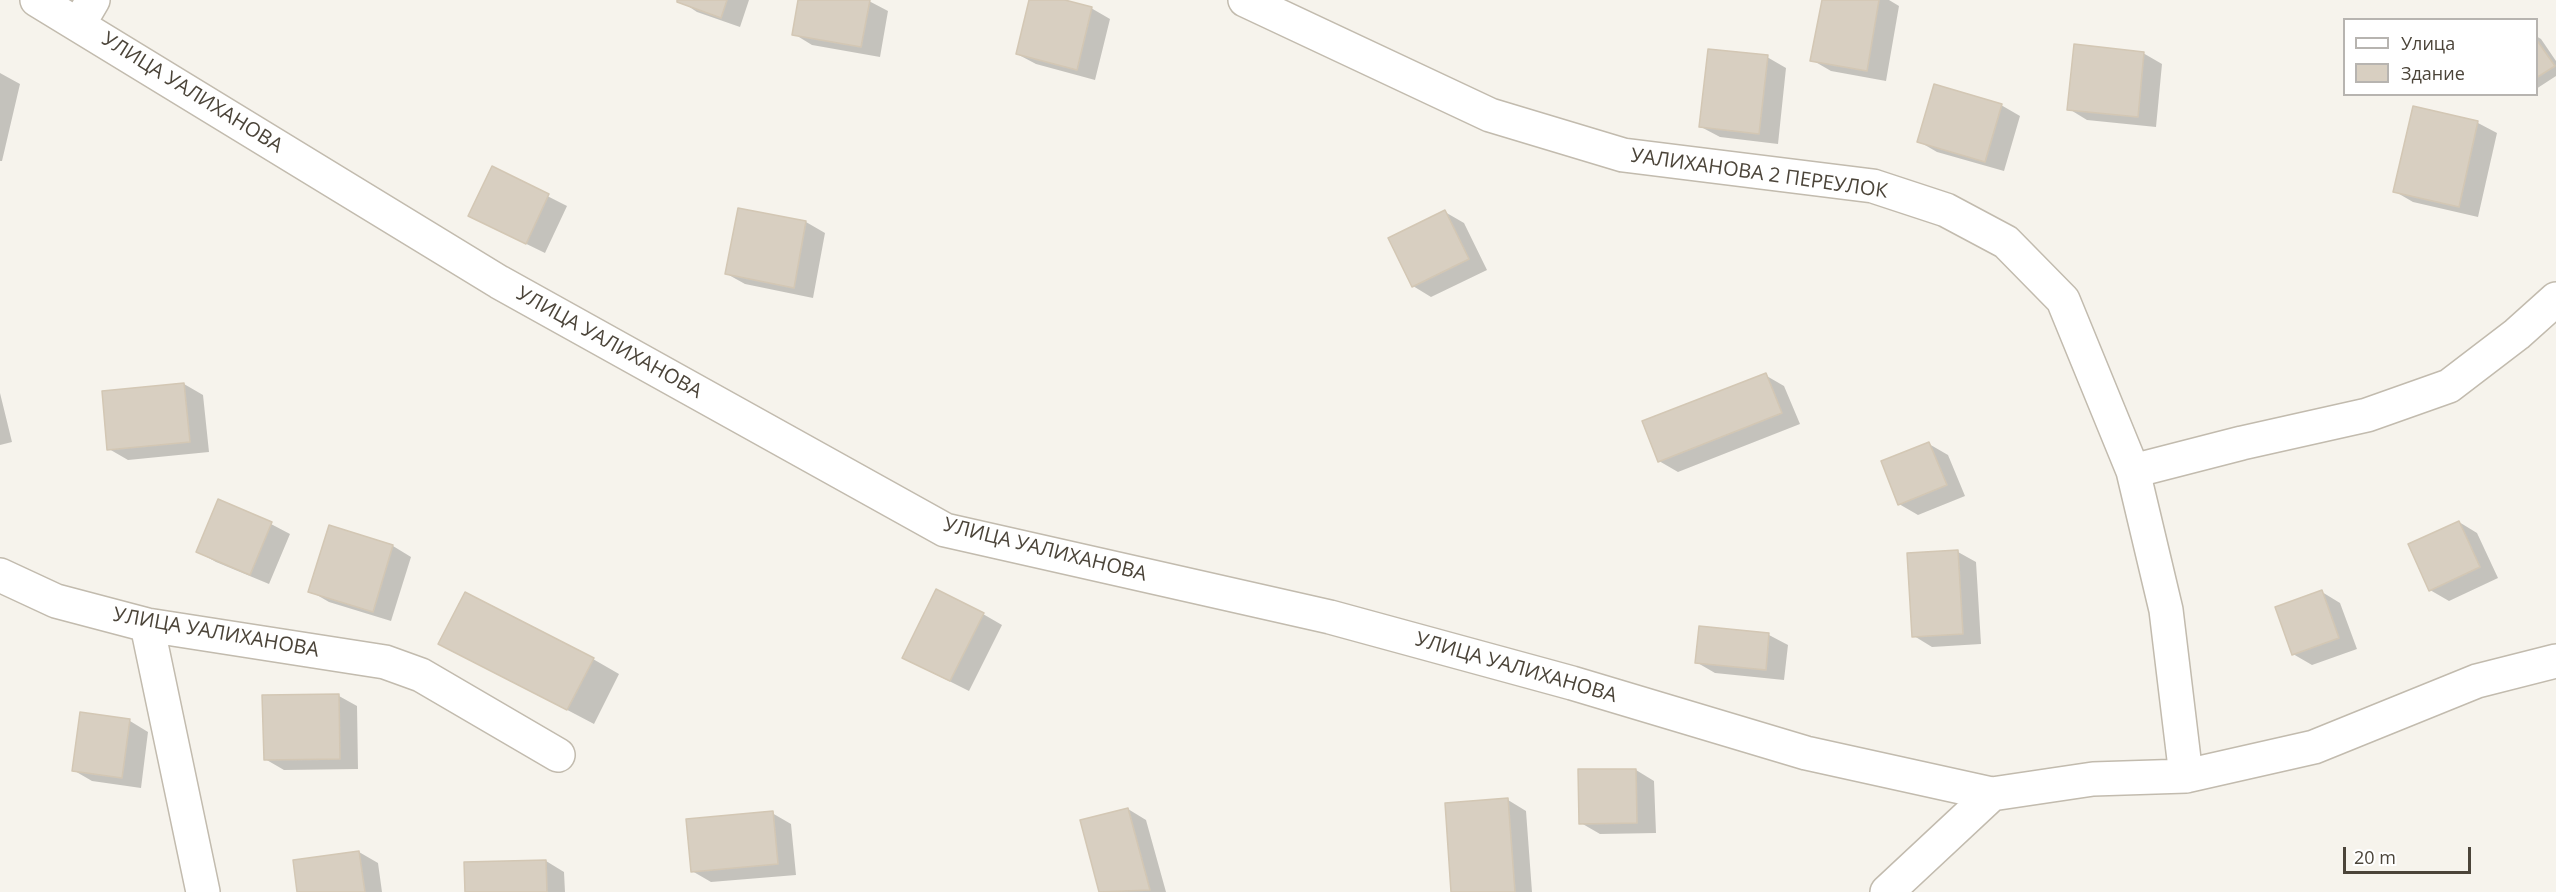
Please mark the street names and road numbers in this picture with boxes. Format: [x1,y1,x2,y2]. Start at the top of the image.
street label: УЛИЦА УАЛИХАНОВА [97,28,287,158]
street label: УАЛИХАНОВА 2 ПЕРЕУЛОК [1629,144,1889,204]
street label: УЛИЦА УАЛИХАНОВА [512,282,706,404]
street label: УЛИЦА УАЛИХАНОВА [941,513,1149,587]
street label: УЛИЦА УАЛИХАНОВА [111,603,321,663]
street label: УЛИЦА УАЛИХАНОВА [1412,628,1620,708]

